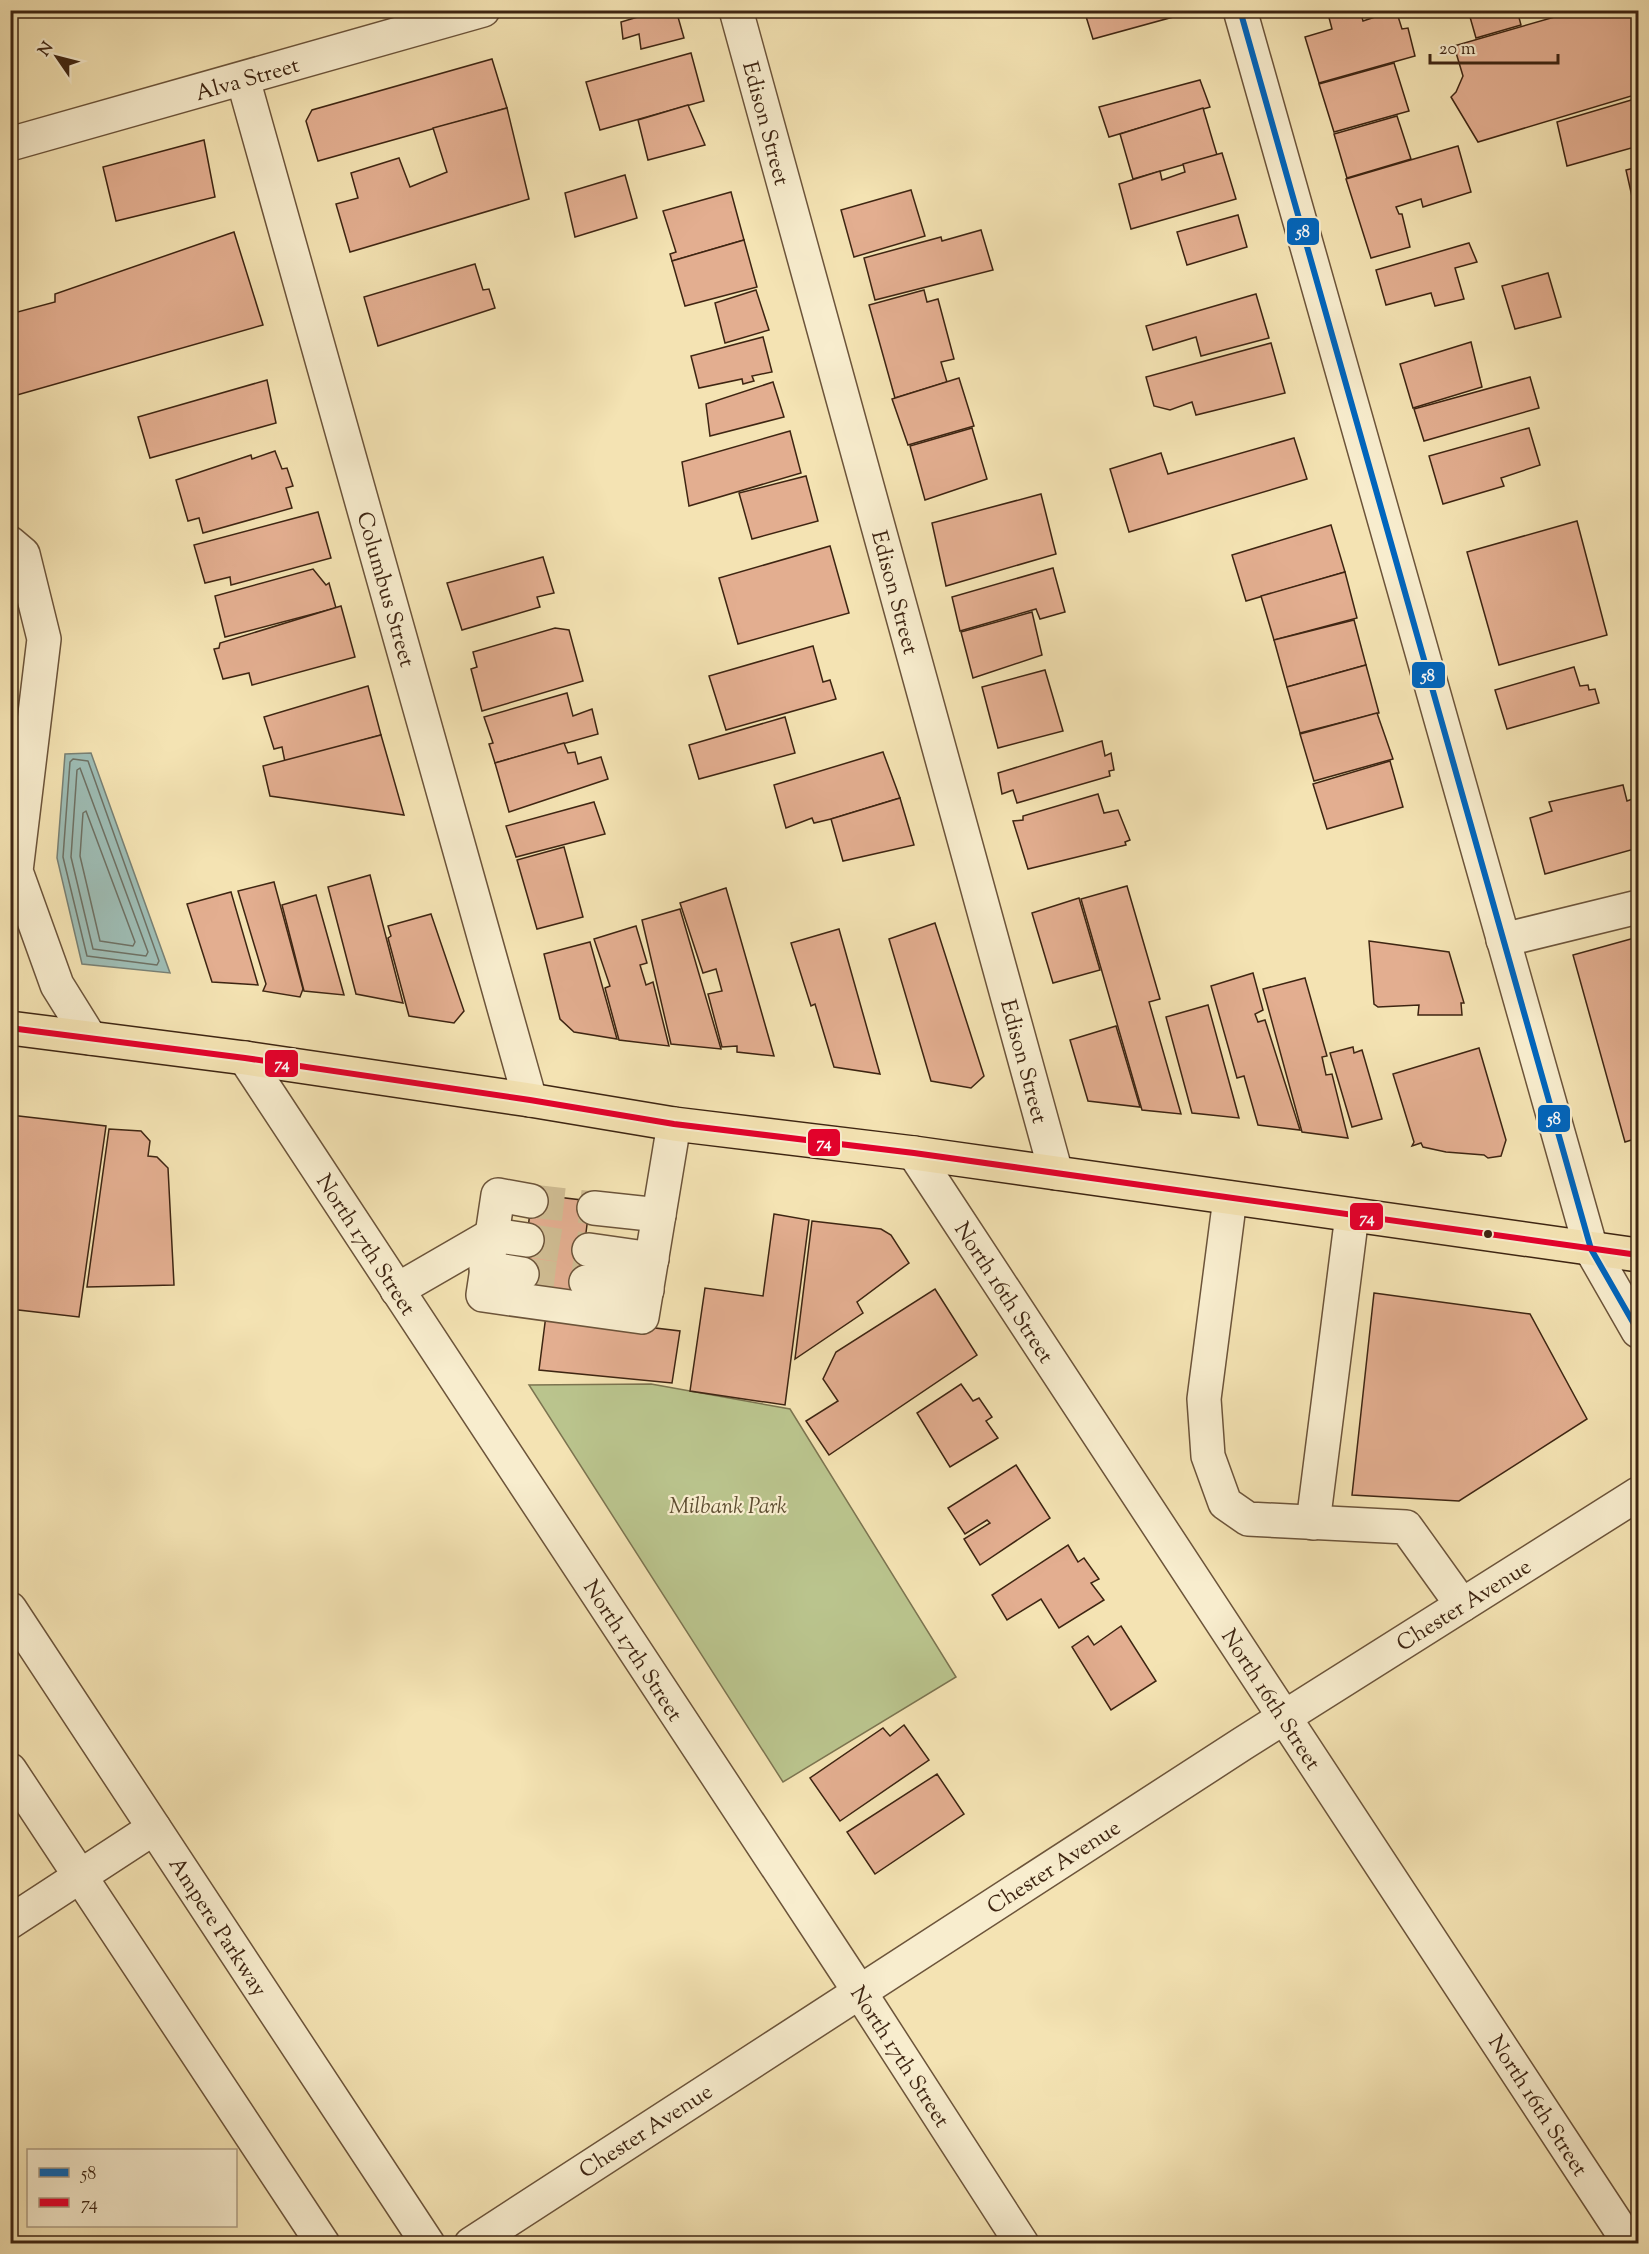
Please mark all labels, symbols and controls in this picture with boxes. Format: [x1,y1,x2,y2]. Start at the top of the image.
north arrow [27,27,87,87]
scale bar [1430,27,1558,65]
text: 20 m [1439,37,1476,63]
text: N [34,38,60,62]
street label: Alva Street [192,51,304,111]
street label: Edison Street [732,58,796,190]
line badge: 58 [1286,217,1320,246]
text: 58 [1294,222,1310,245]
street label: Columbus Street [347,508,422,672]
street label: Edison Street [861,527,925,659]
line badge: 58 [1411,661,1446,689]
text: 58 [1419,666,1435,689]
street label: Edison Street [990,996,1054,1128]
line badge: 74 [264,1049,299,1078]
text: 74 [275,1054,290,1077]
line badge: 58 [1537,1104,1571,1133]
text: 58 [1545,1109,1561,1132]
line badge: 74 [807,1128,841,1157]
text: 74 [817,1133,832,1156]
street label: North 17th Street [307,1169,423,1323]
line badge: 74 [1349,1202,1384,1231]
text: 74 [1360,1208,1375,1231]
street label: North 16th Street [945,1217,1061,1371]
unlabelled marker [1482,1228,1494,1240]
park label: Milbank Park [669,1492,787,1524]
street label: Chester Avenue [1391,1552,1538,1661]
street label: North 17th Street [574,1575,690,1729]
street label: North 16th Street [1212,1624,1328,1778]
street label: Chester Avenue [982,1813,1128,1924]
street label: Ampere Parkway [159,1852,274,2004]
street label: North 17th Street [841,1981,957,2135]
street label: North 16th Street [1479,2030,1595,2184]
street label: Chester Avenue [574,2077,720,2188]
legend [27,2149,237,2227]
text: 58 [80,2162,96,2188]
text: 74 [81,2192,98,2218]

